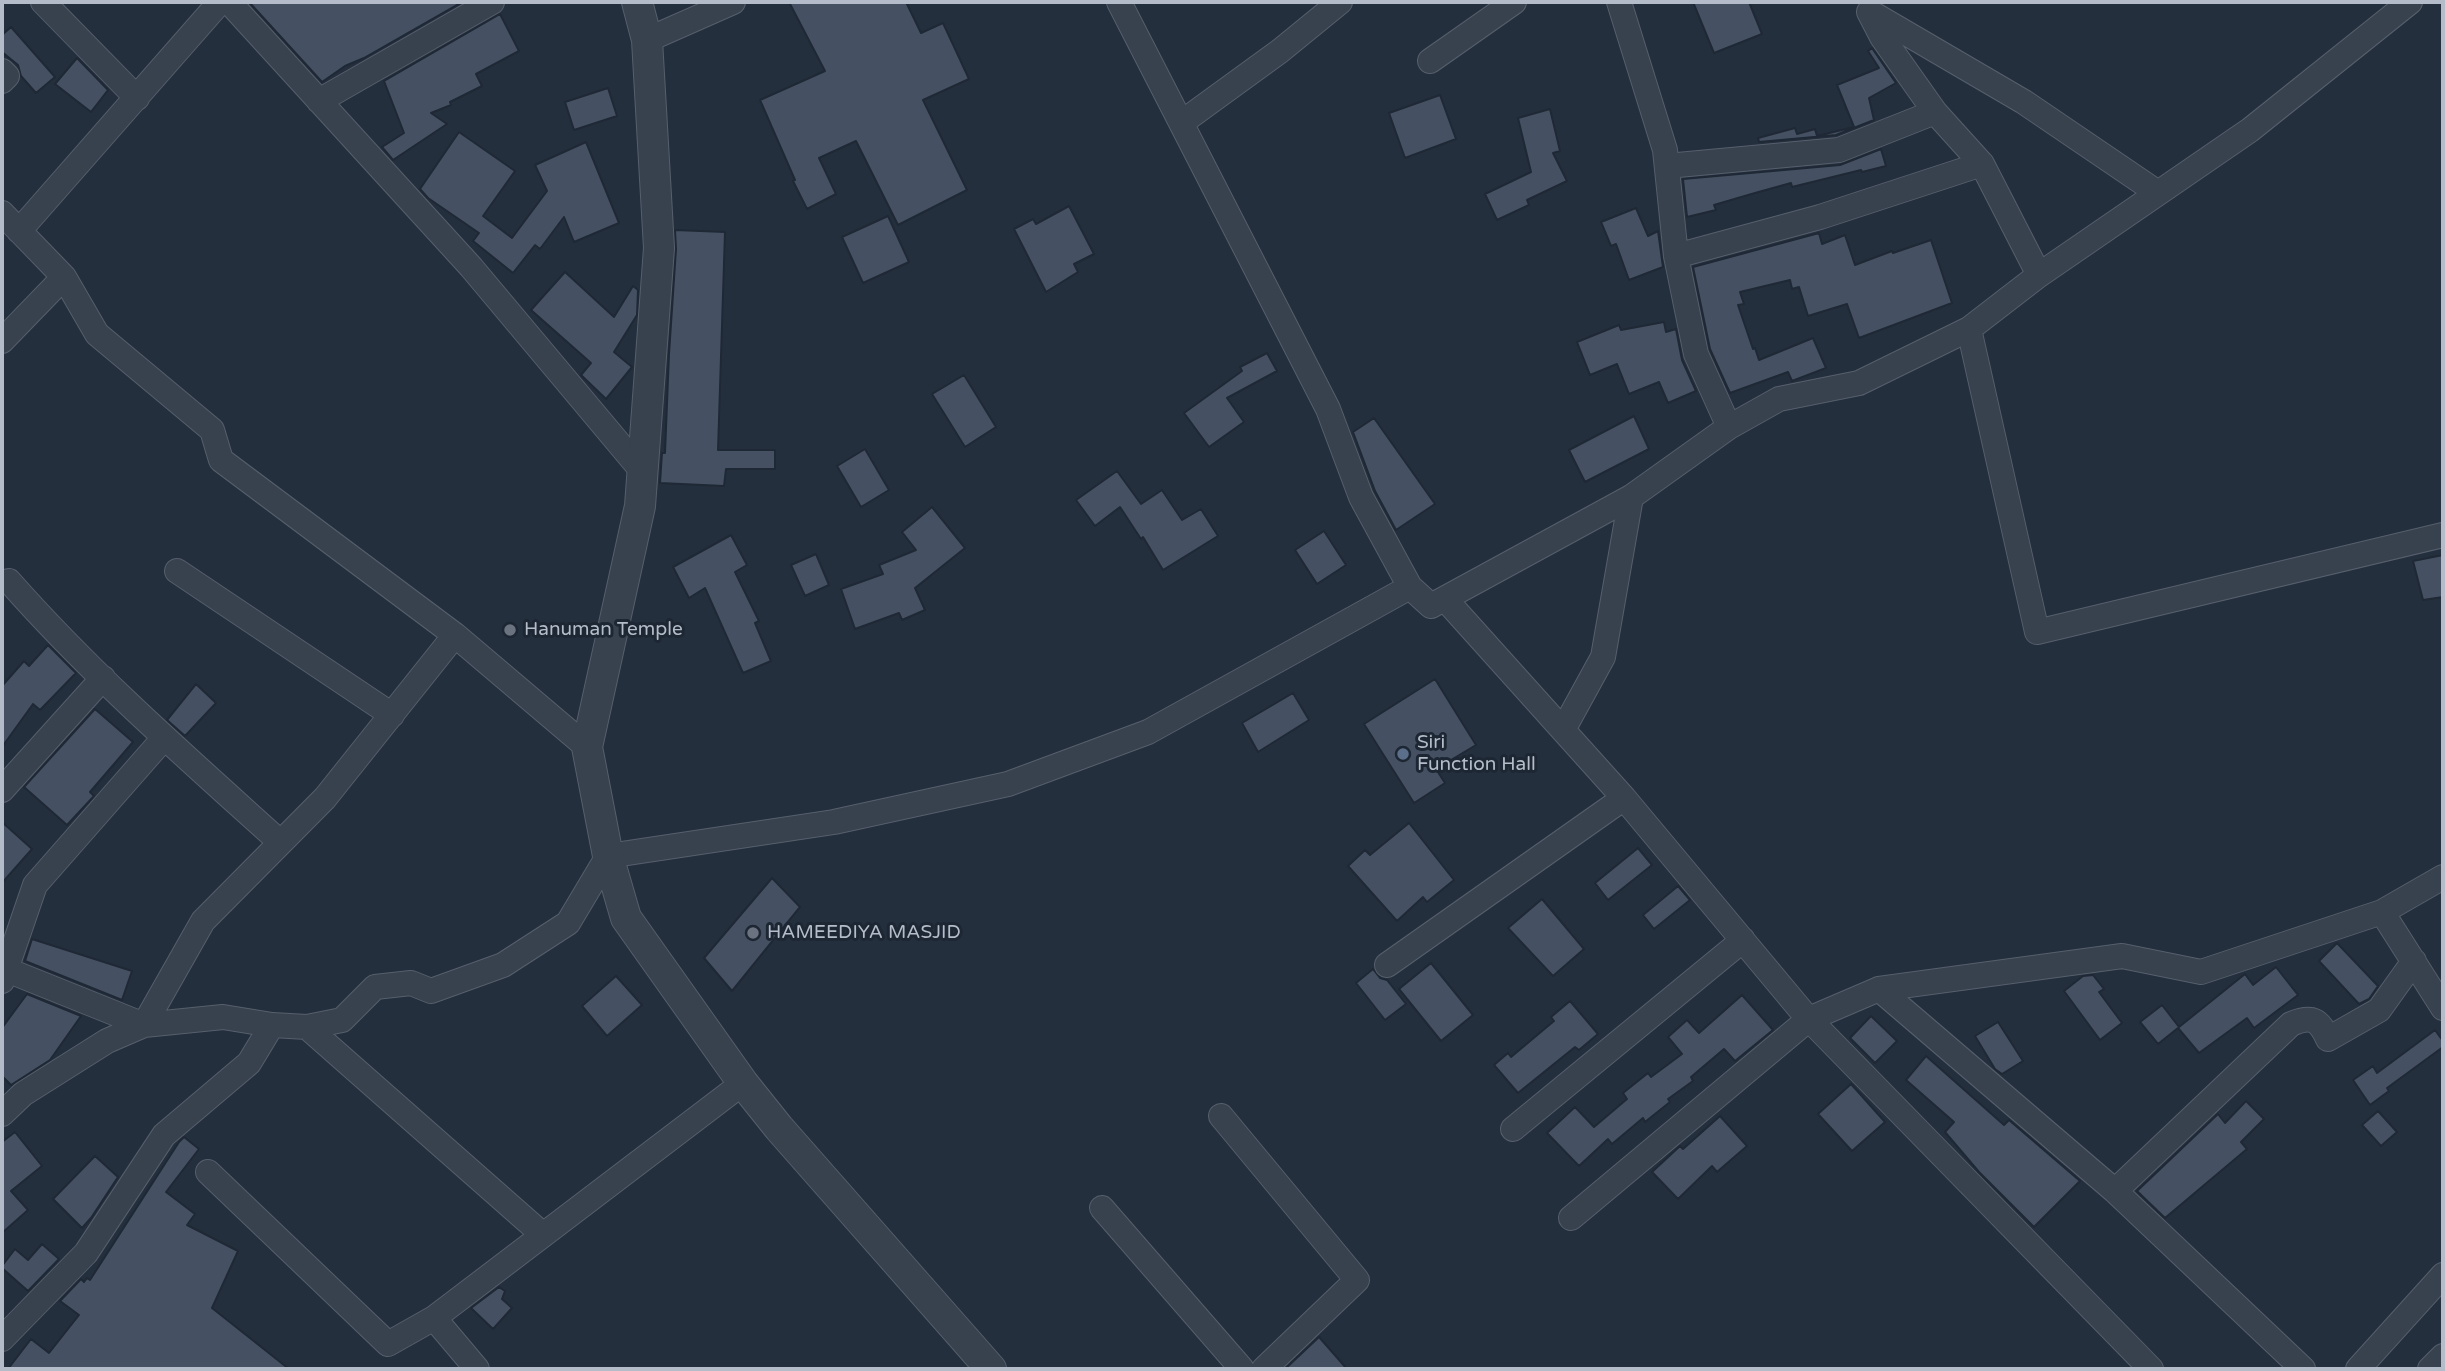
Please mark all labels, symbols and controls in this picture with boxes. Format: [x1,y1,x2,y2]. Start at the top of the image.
place label: Hanuman Temple [524,619,683,641]
marker: Hanuman Temple [502,622,518,638]
place label: Siri Function Hall [1417,732,1536,776]
marker: Siri Function Hall [1395,746,1411,762]
place label: HAMEEDIYA MASJID [767,922,961,944]
marker: HAMEEDIYA MASJID [745,925,761,941]

